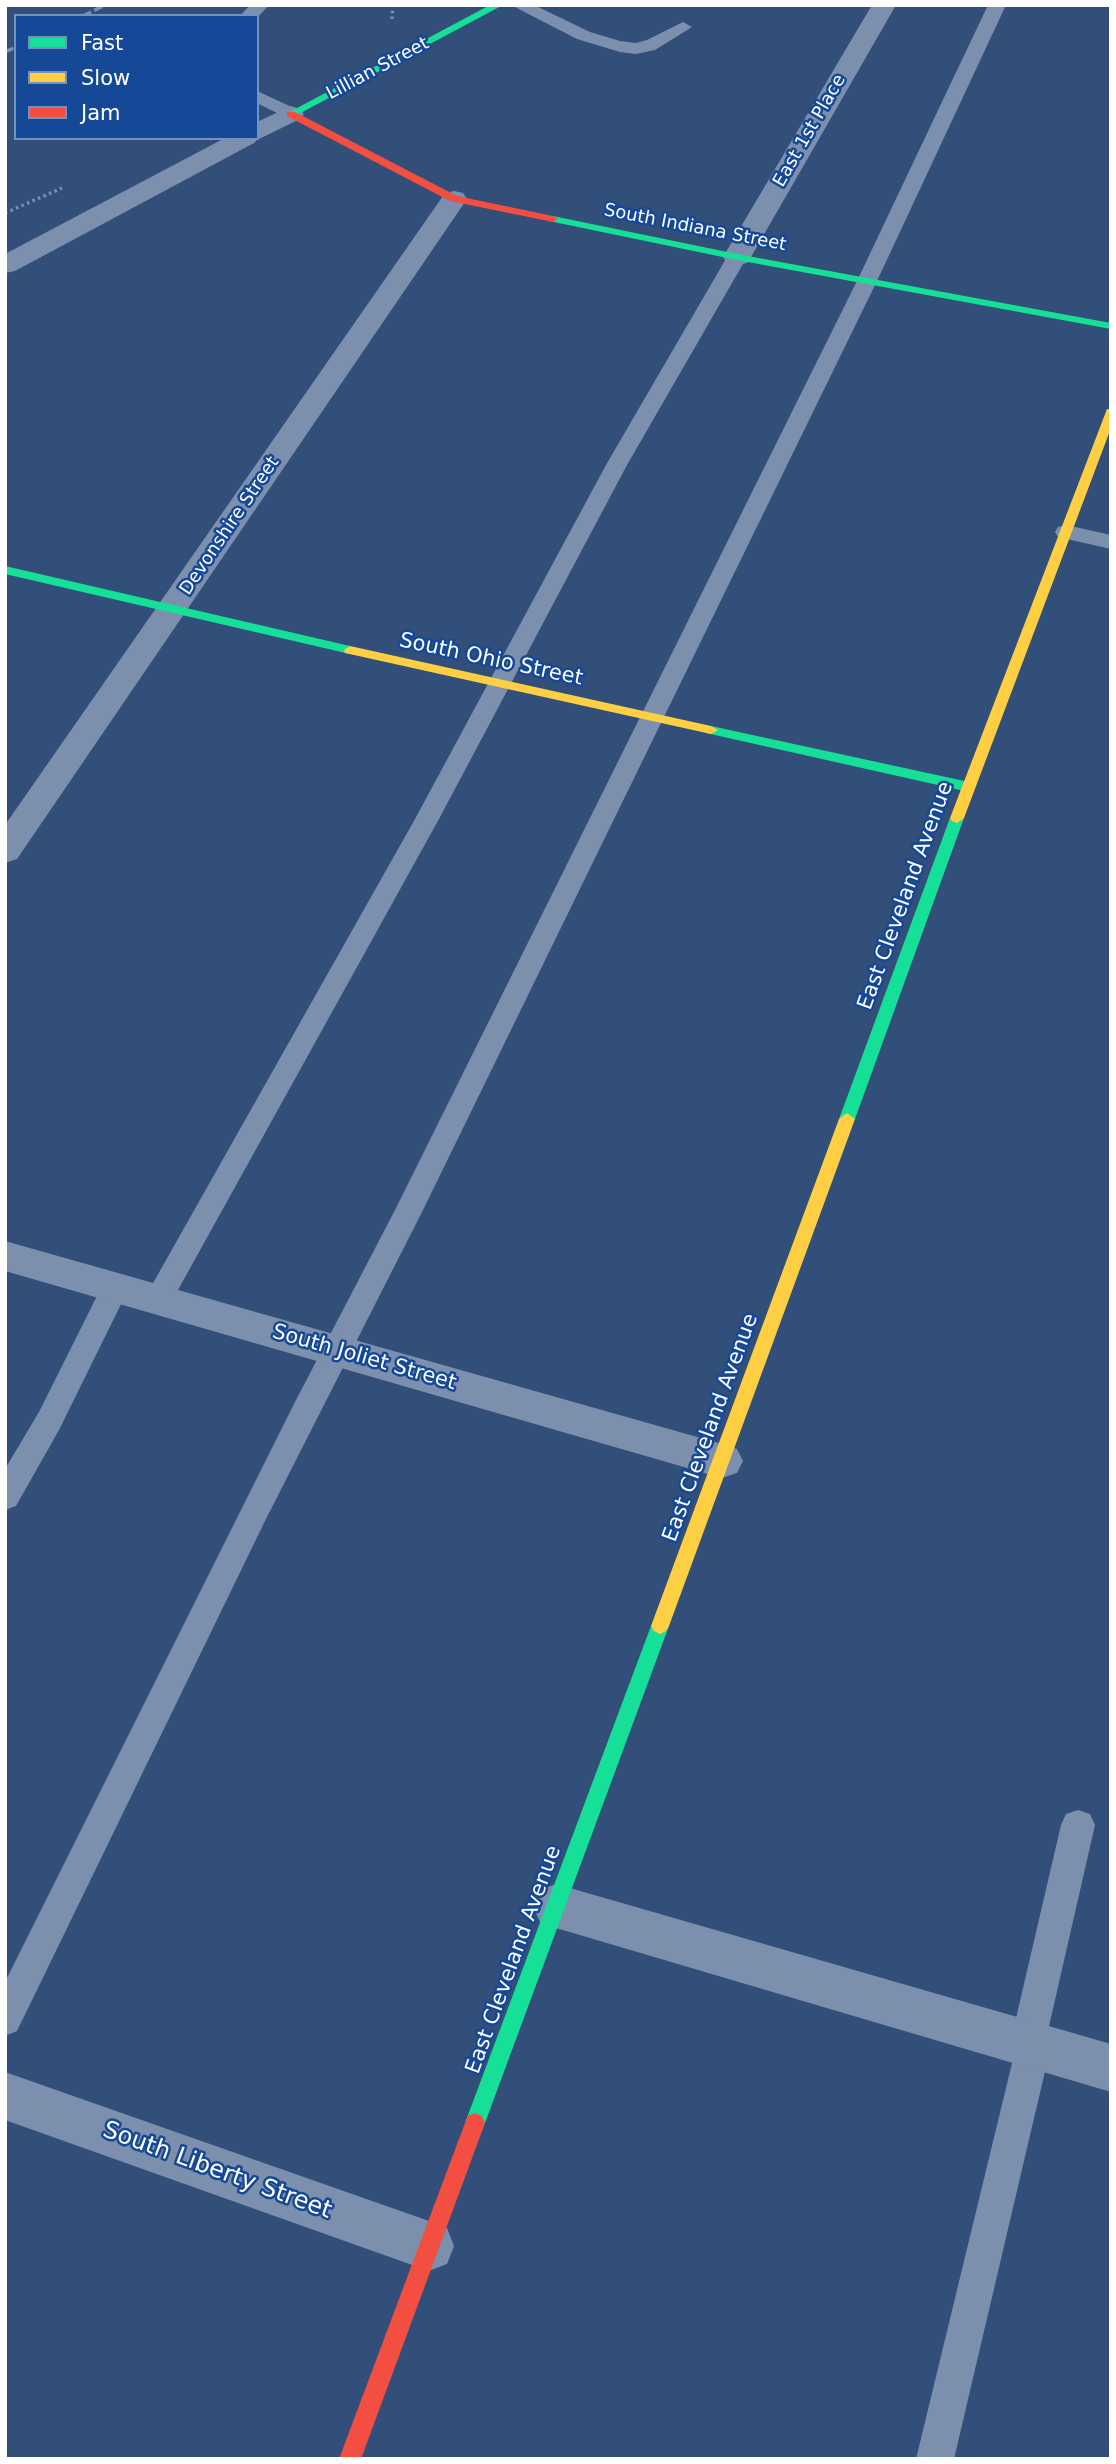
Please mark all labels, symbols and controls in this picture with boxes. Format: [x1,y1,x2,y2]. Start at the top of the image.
legend [14,14,259,140]
text: Fast [81,31,123,55]
street label: Lillian Street [323,33,433,105]
text: Slow [81,66,130,90]
street label: East 1st Place [769,71,851,191]
text: Jam [81,101,121,125]
street label: South Indiana Street [602,200,788,256]
street label: Devonshire Street [176,453,284,599]
street label: South Ohio Street [397,628,585,692]
street label: East Cleveland Avenue [853,779,959,1013]
street label: East Cleveland Avenue [658,1311,764,1545]
street label: South Joliet Street [269,1320,459,1396]
street label: East Cleveland Avenue [461,1843,567,2077]
street label: South Liberty Street [99,2116,335,2226]

